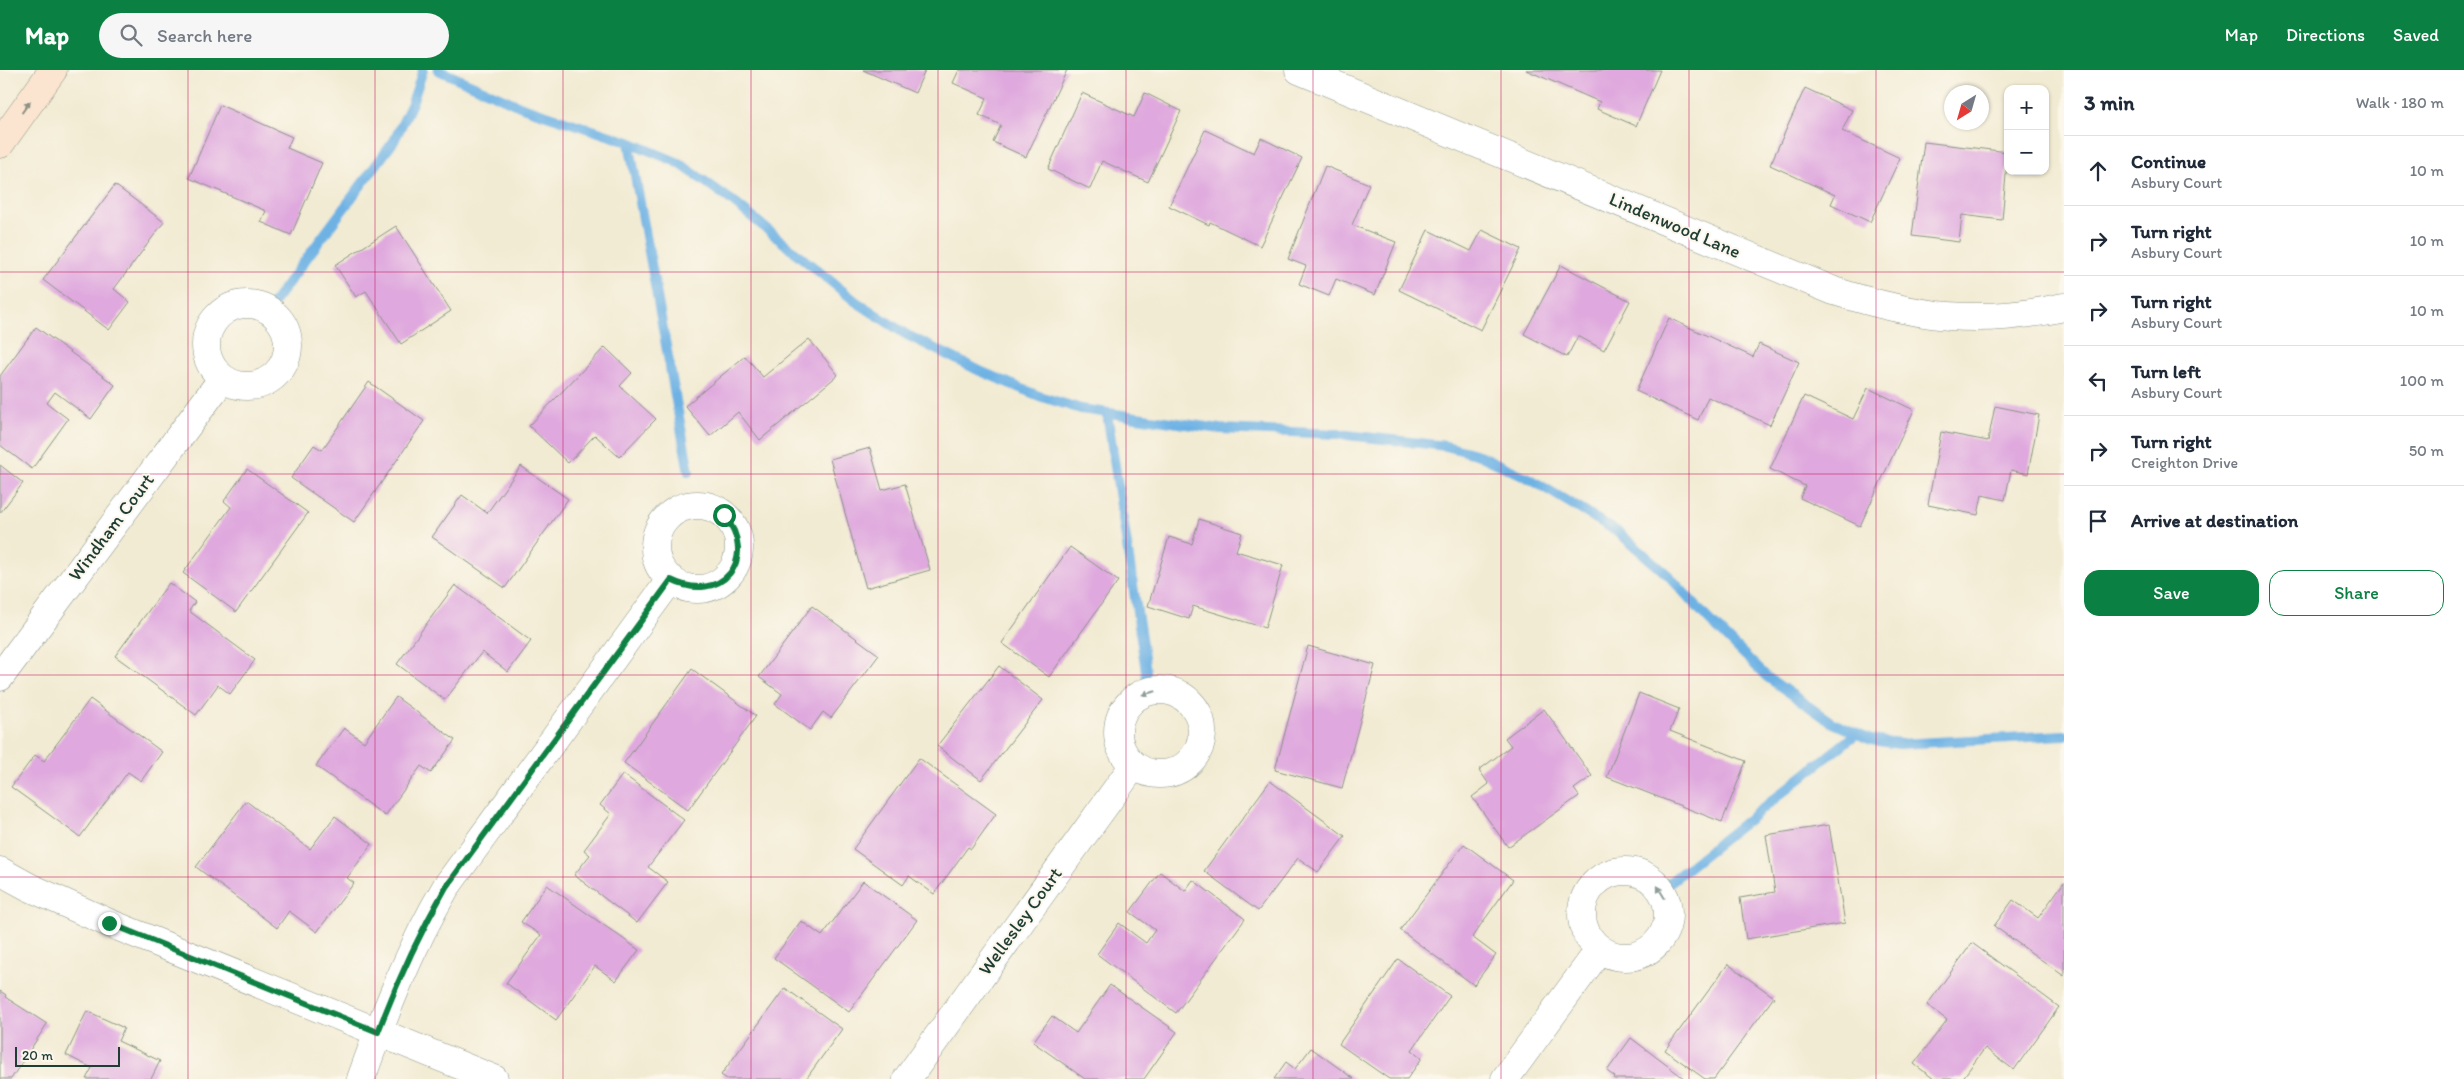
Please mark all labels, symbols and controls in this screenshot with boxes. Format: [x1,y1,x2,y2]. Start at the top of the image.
search box [99,13,449,58]
text: Map [25,21,69,50]
icon: search [117,21,145,49]
text: Search here [157,24,252,47]
text: Map [2225,24,2258,46]
text: Directions [2286,24,2365,46]
text: Saved [2393,24,2439,46]
north arrow [1944,85,1989,130]
map controls [2004,85,2049,175]
button: + [2004,85,2049,130]
text: 3 min [2084,90,2134,115]
text: Walk · 180 m [2356,93,2444,112]
one-way arrow [21,100,31,114]
button: − [2004,130,2049,175]
text: Continue [2131,150,2206,173]
icon: ahead [2084,157,2112,185]
text: 10 m [2410,161,2444,180]
text: Asbury Court [2131,173,2222,192]
street label: Lindenwood Lane [1606,187,1744,263]
text: Turn right [2131,220,2212,243]
icon: right [2084,227,2112,255]
text: 10 m [2410,231,2444,250]
text: Asbury Court [2131,243,2222,262]
text: Turn right [2131,290,2212,313]
icon: right [2084,297,2112,325]
text: 10 m [2410,301,2444,320]
text: Asbury Court [2131,313,2222,332]
text: Turn left [2131,360,2201,383]
icon: left [2084,367,2112,395]
text: 100 m [2400,371,2444,390]
text: Asbury Court [2131,383,2222,402]
text: Turn right [2131,430,2212,453]
icon: right [2084,437,2112,465]
text: 50 m [2409,441,2444,460]
text: Creighton Drive [2131,453,2238,472]
street label: Windham Court [63,469,159,585]
route start [713,504,736,527]
icon: arrive [2084,507,2112,535]
text: Arrive at destination [2131,509,2298,532]
button: Save [2084,570,2259,616]
button: Share [2269,570,2444,616]
one-way arrow [1142,689,1157,697]
street label: Wellesley Court [973,863,1067,979]
one-way arrow [1656,885,1665,899]
route end [98,912,121,935]
scale bar [15,1044,120,1067]
text: 20 m [22,1047,53,1064]

